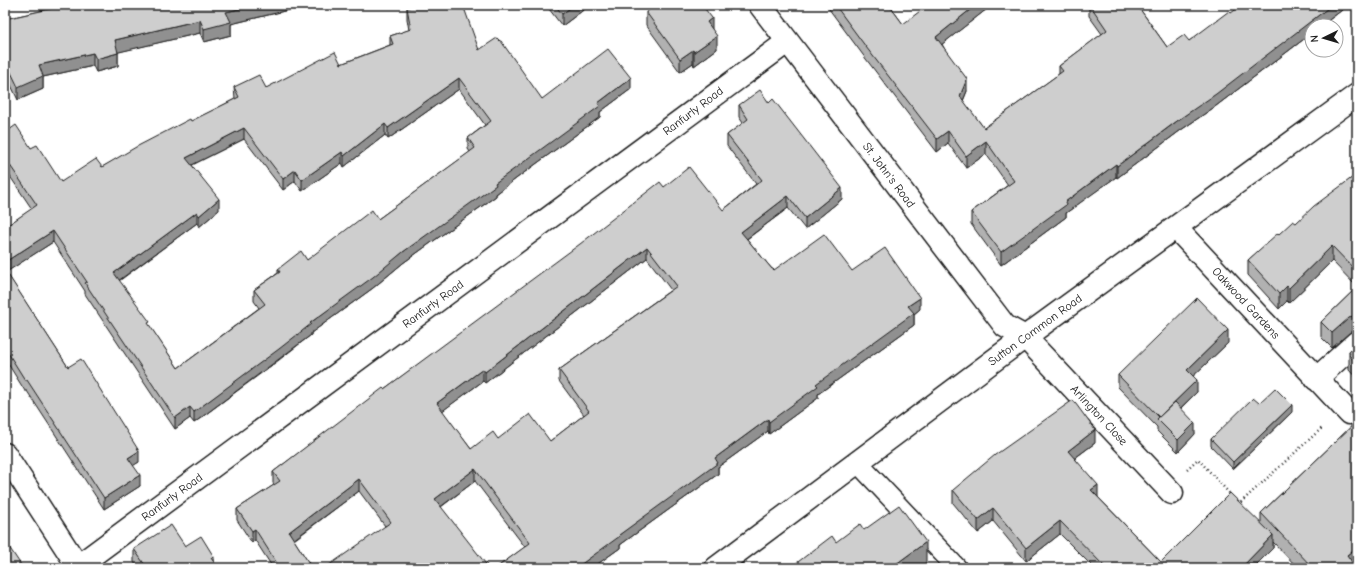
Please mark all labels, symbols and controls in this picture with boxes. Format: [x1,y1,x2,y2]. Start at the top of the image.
north arrow [1304,18,1344,58]
text: N [1308,35,1321,43]
street label: Ranfurly Road [660,84,726,138]
street label: St. John's Road [860,140,918,210]
street label: Oakwood Gardens [1209,264,1283,342]
street label: Ranfurly Road [400,277,466,331]
street label: Sutton Common Road [985,291,1085,369]
street label: Arlington Close [1067,382,1131,448]
street label: Ranfurly Road [139,470,205,524]

